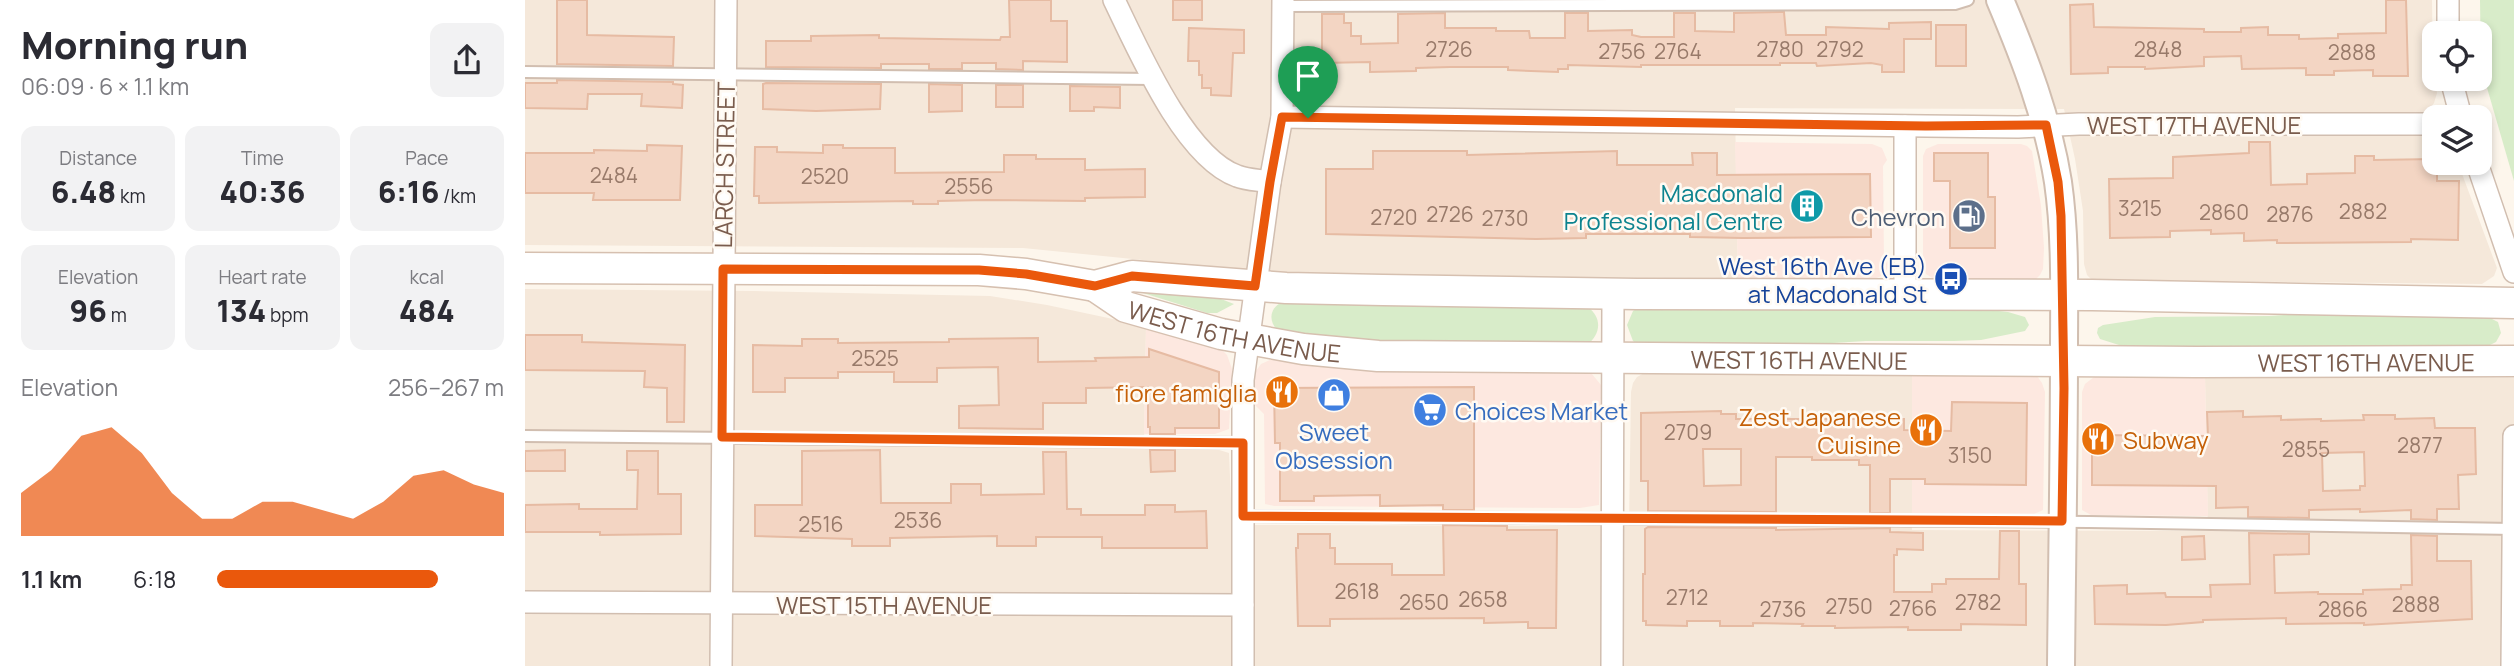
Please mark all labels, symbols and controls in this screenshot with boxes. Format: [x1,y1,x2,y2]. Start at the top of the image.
text: Morning run [21,18,248,70]
map controls [2422,21,2492,175]
button: locate [2422,21,2492,91]
button: share [430,23,504,97]
house number: 2726 [1425,35,1473,63]
house number: 2780 [1756,35,1804,63]
house number: 2792 [1816,35,1864,63]
house number: 2848 [2134,35,2182,63]
house number: 2756 [1598,37,1646,65]
house number: 2764 [1654,37,1702,65]
house number: 2888 [2328,38,2376,66]
pin [1278,46,1338,118]
icon: arrive [1289,57,1327,95]
text: 06:09 · 6 × 1.1 km [21,70,189,102]
street label: LARCH STREET [706,81,742,249]
button: layers [2422,105,2492,175]
street label: WEST 17TH AVENUE [2087,108,2301,141]
text: Distance [59,145,137,171]
text: Time [241,145,284,171]
text: Pace [405,145,448,171]
house number: 2484 [590,161,638,189]
house number: 2520 [801,162,849,190]
text: 6.48 [51,171,116,212]
text: 40:36 [220,171,305,212]
text: 6:16 [378,171,439,212]
house number: 2556 [944,172,994,200]
place label: Macdonald Professional Centre [1564,176,1783,237]
text: km [116,183,146,209]
text: /km [439,183,476,209]
building icon: Macdonald Professional Centre [1788,187,1826,225]
house number: 3215 [2118,194,2162,222]
fuel station icon: Chevron [1950,197,1988,235]
house number: 2882 [2339,197,2387,225]
house number: 2860 [2199,198,2249,226]
house number: 2726 [1426,200,1474,228]
place label: Chevron [1851,200,1945,233]
house number: 2876 [2266,200,2314,228]
house number: 2720 [1370,203,1418,231]
house number: 2730 [1482,204,1528,232]
place label: West 16th Ave (EB) at Macdonald St [1718,249,1927,310]
bus stop icon: West 16th Ave (EB) at Macdonald St [1932,260,1970,298]
text: Elevation [58,264,138,290]
text: Heart rate [218,264,307,290]
text: kcal [409,264,444,290]
text: 96 [70,290,107,331]
text: 134 [216,290,266,331]
text: 484 [399,290,455,331]
street label: WEST 16TH AVENUE [1124,292,1342,369]
text: m [107,302,127,328]
text: bpm [266,302,309,328]
street label: WEST 16TH AVENUE [1690,342,1908,376]
house number: 2525 [851,344,899,372]
street label: WEST 16TH AVENUE [2257,345,2475,378]
text: Elevation [21,371,118,403]
text: 256–267 m [388,371,504,403]
restaurant icon: fiore famiglia [1263,373,1301,411]
place label: fiore famiglia [1115,376,1257,409]
shop icon: Sweet Obsession [1315,376,1353,414]
supermarket icon: Choices Market [1411,391,1449,429]
place label: Choices Market [1455,394,1628,427]
place label: Zest Japanese Cuisine [1738,400,1901,461]
restaurant icon: Zest Japanese Cuisine [1907,411,1945,449]
place label: Sweet Obsession [1275,415,1393,476]
house number: 2709 [1664,418,1712,446]
restaurant icon: Subway [2079,420,2117,458]
place label: Subway [2123,423,2209,456]
house number: 2877 [2397,431,2443,459]
house number: 2855 [2282,435,2330,463]
house number: 3150 [1948,441,1992,469]
house number: 2536 [894,506,942,534]
house number: 2516 [798,510,844,538]
text: 1.1 km [21,563,82,595]
text: 6:18 [133,563,176,595]
house number: 2618 [1334,577,1380,605]
house number: 2712 [1666,583,1708,611]
house number: 2658 [1458,585,1508,613]
street label: WEST 15TH AVENUE [776,588,992,621]
house number: 2650 [1399,588,1449,616]
house number: 2782 [1955,588,2001,616]
house number: 2888 [2392,590,2440,618]
house number: 2750 [1825,592,1873,620]
house number: 2766 [1889,594,1937,622]
house number: 2736 [1759,595,1807,623]
house number: 2866 [2318,595,2368,623]

